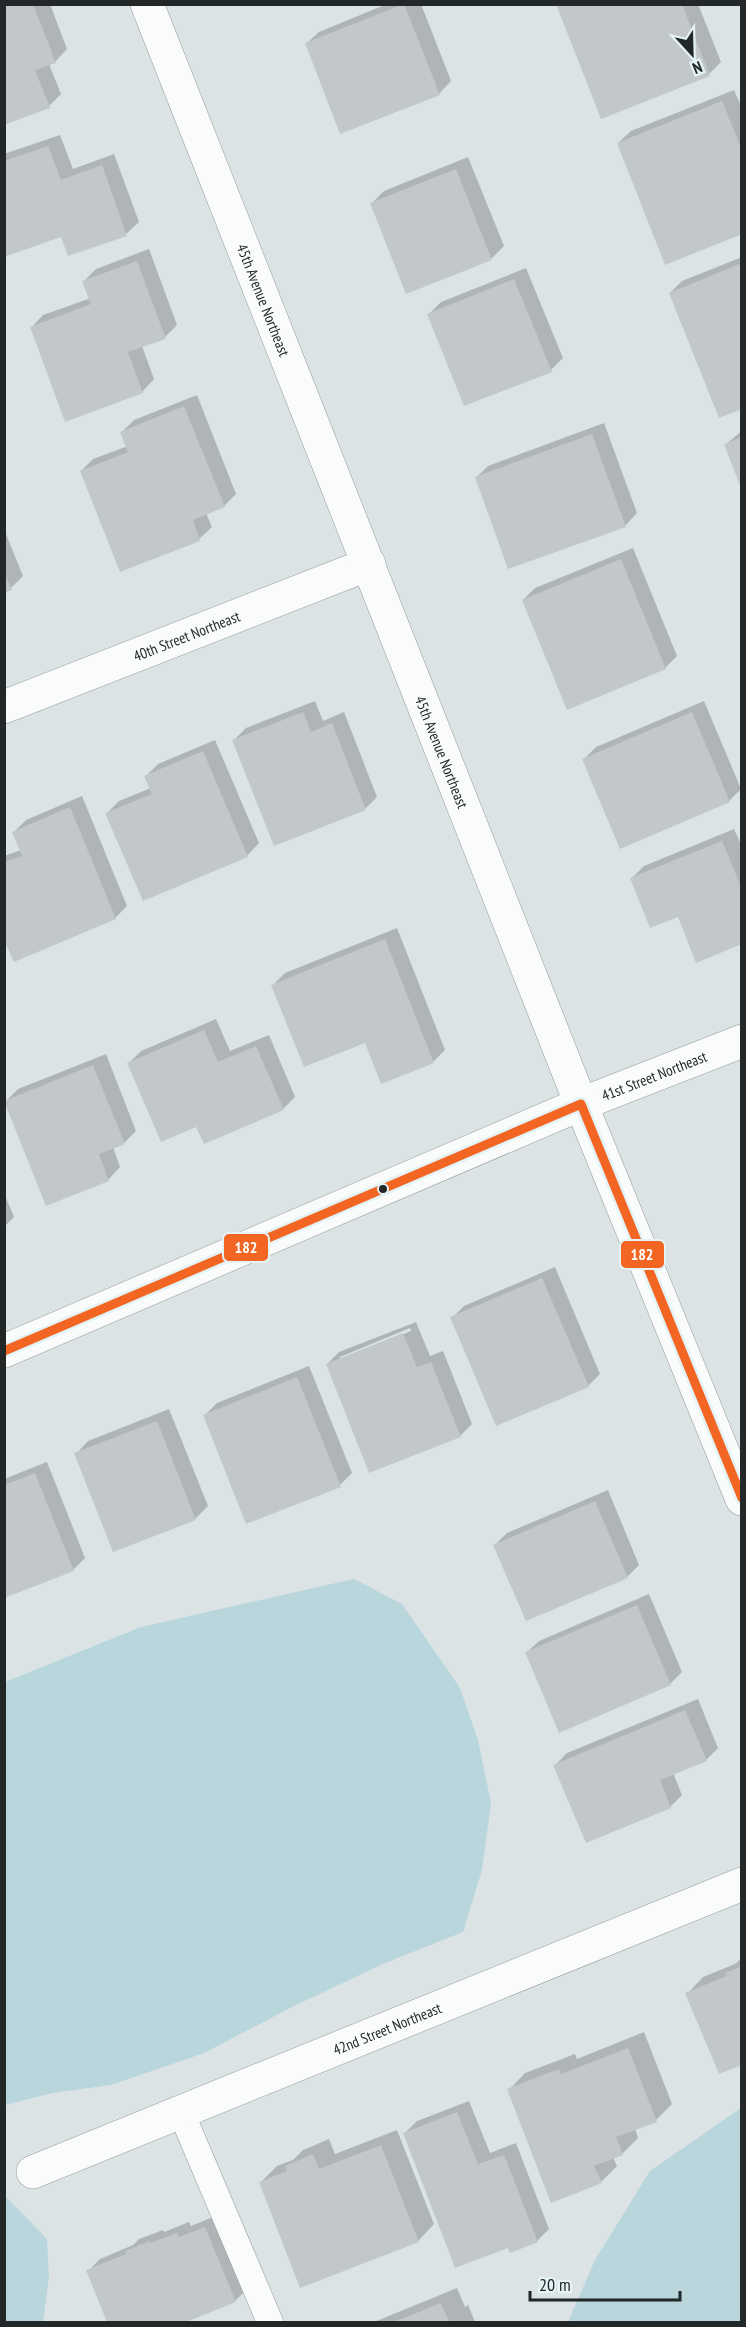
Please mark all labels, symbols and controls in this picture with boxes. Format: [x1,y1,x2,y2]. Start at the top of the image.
north arrow [662,24,722,84]
text: N [690,57,705,79]
street label: 45th Avenue Northeast [233,241,294,359]
street label: 40th Street Northeast [130,606,243,665]
street label: 45th Avenue Northeast [411,693,473,811]
street label: 41st Street Northeast [599,1046,709,1105]
unlabelled marker [377,1183,389,1195]
line badge: 182 [223,1233,269,1262]
text: 182 [235,1237,257,1257]
line badge: 182 [620,1240,665,1269]
text: 182 [631,1244,653,1264]
street label: 42nd Street Northeast [330,1998,444,2059]
scale bar [530,2264,680,2302]
text: 20 m [539,2273,571,2296]

